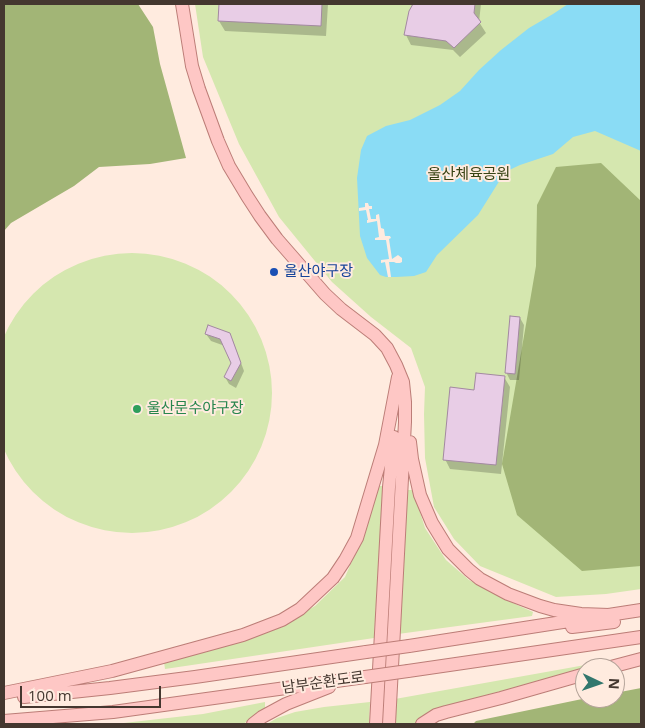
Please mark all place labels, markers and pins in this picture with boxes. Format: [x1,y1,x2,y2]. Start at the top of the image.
place label: 울산야구장 [284,263,353,281]
marker: 울산야구장 [268,266,280,278]
place label: 울산문수야구장 [147,400,244,418]
marker: 울산문수야구장 [131,403,143,415]

